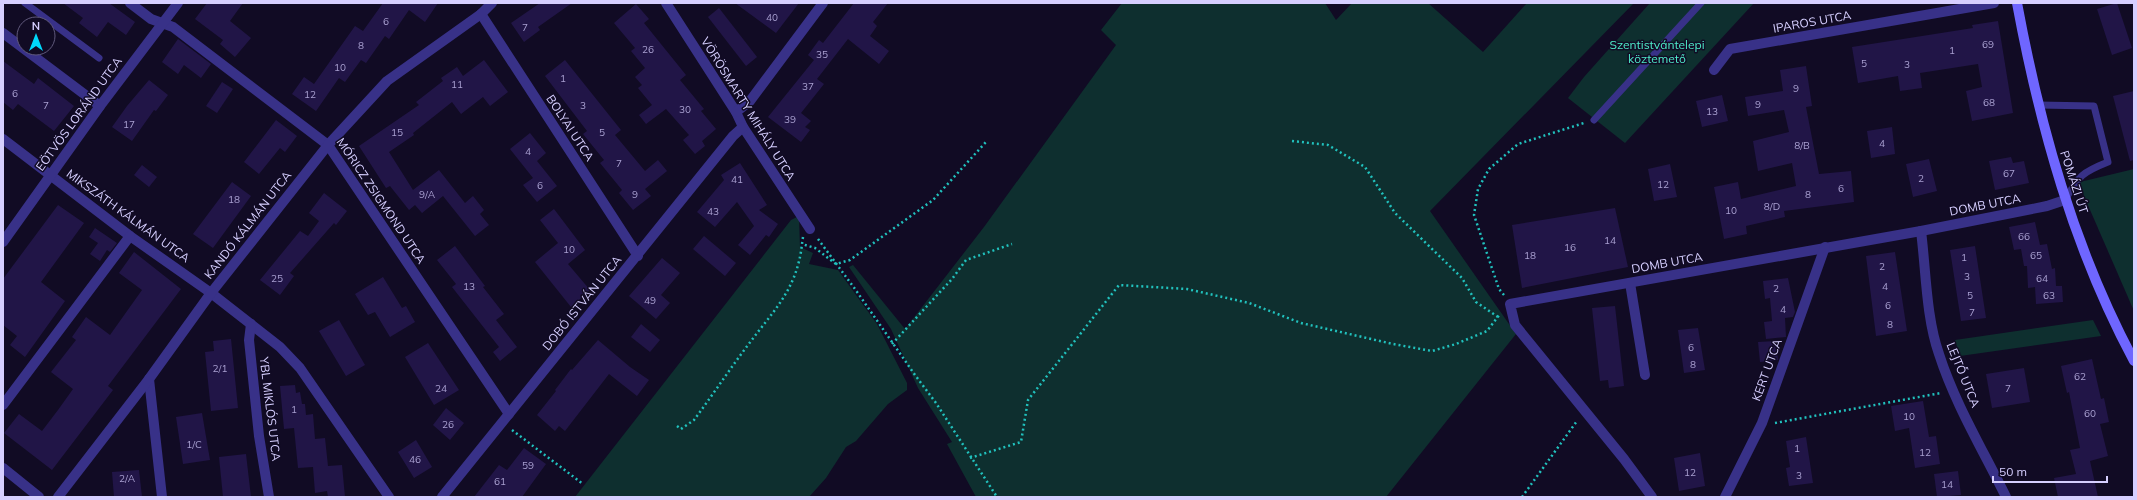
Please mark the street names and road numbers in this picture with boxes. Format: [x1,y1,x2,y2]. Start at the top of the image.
street label: IPAROS UTCA [1772,7,1852,36]
street label: VÖRÖSMARTY MIHÁLY UTCA [698,34,799,184]
street label: EÖTVÖS LORÁND UTCA [32,54,125,174]
street label: BOLYAI UTCA [543,92,598,164]
street label: MÓRICZ ZSIGMOND UTCA [334,135,429,267]
street label: POMÁZI ÚT [2057,148,2092,216]
street label: MIKSZÁTH KÁLMÁN UTCA [64,166,193,265]
street label: KANDÓ KÁLMÁN UTCA [201,168,294,282]
street label: DOMB UTCA [1948,190,2022,219]
street label: DOMB UTCA [1630,249,1704,276]
street label: DOBÓ ISTVÁN UTCA [539,252,625,353]
street label: KERT UTCA [1748,336,1785,403]
street label: LEJTŐ UTCA [1944,340,1983,410]
street label: YBL MIKLÓS UTCA [257,355,284,462]

